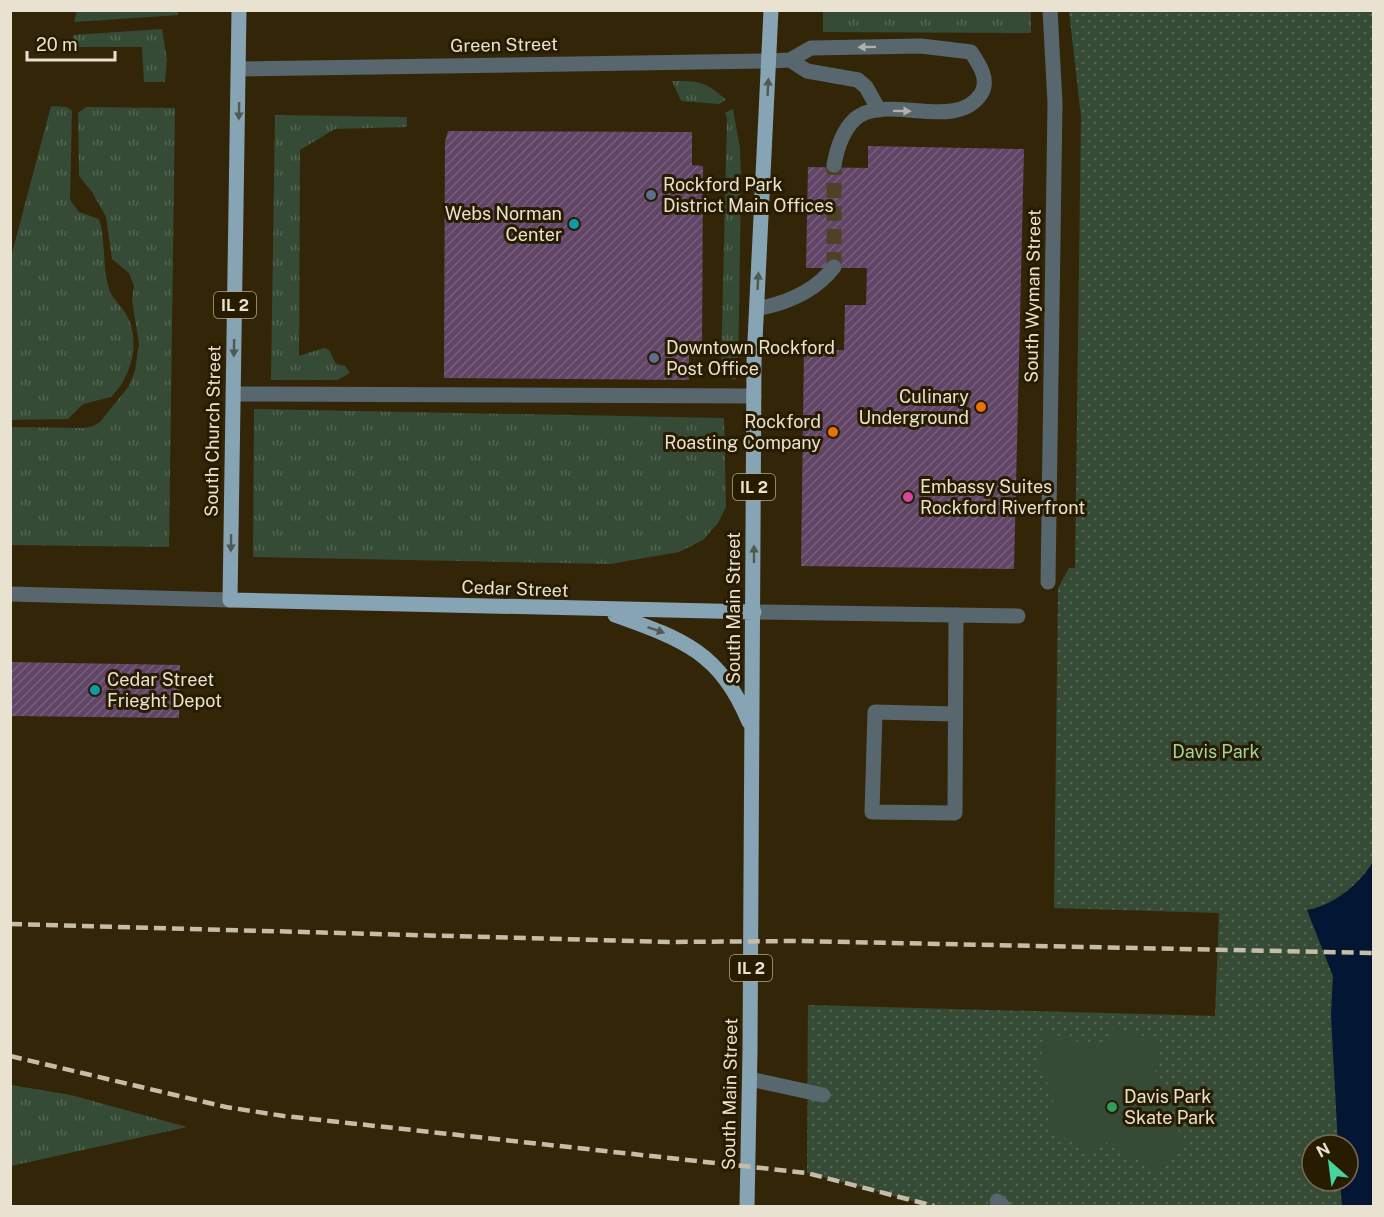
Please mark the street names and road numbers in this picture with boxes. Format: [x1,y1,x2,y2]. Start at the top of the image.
street label: Green Street [450,33,558,56]
street label: South Wyman Street [1020,209,1045,383]
road number: IL 2 [214,292,256,318]
street label: South Church Street [201,345,224,517]
road number: IL 2 [733,474,775,500]
street label: South Main Street [723,532,744,684]
street label: Cedar Street [461,576,569,601]
road number: IL 2 [730,955,772,981]
street label: South Main Street [718,1018,741,1170]

